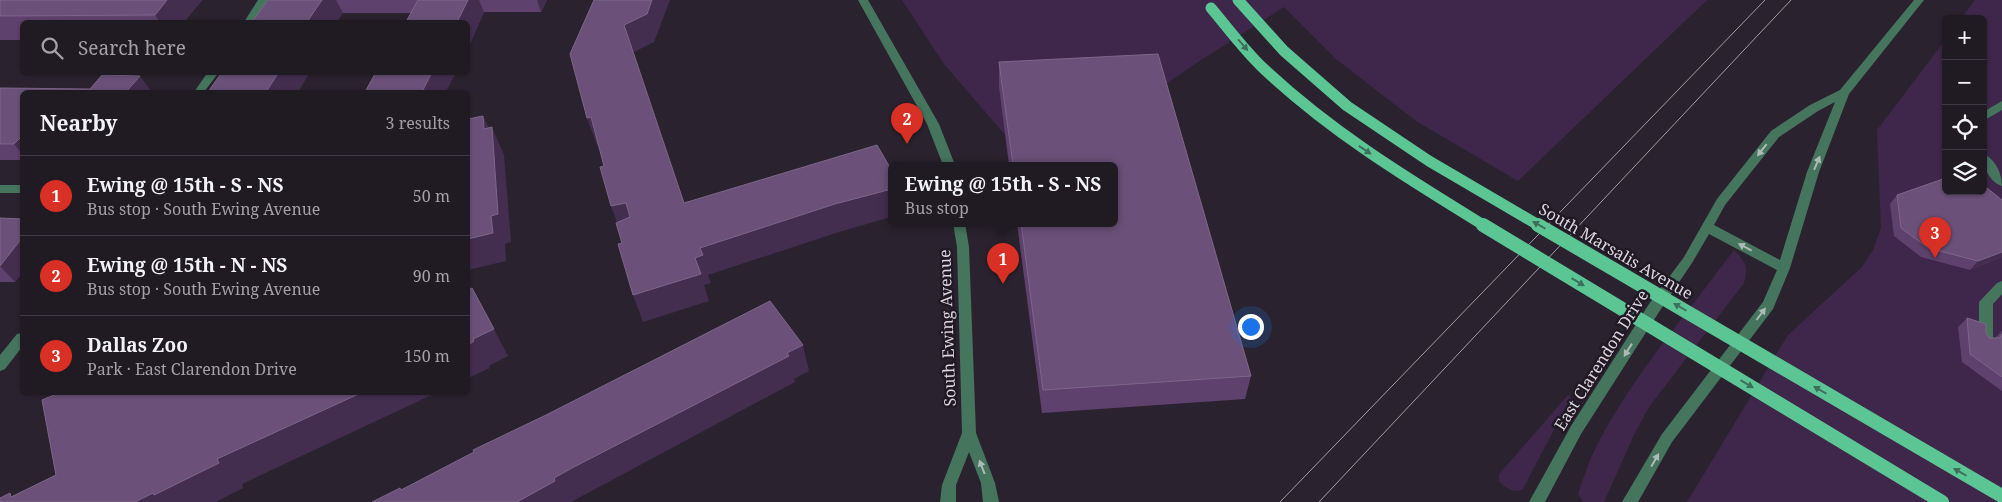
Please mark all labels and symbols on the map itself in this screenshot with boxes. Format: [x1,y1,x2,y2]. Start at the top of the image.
one-way arrow [1237,38,1248,51]
pin: 2 [891,103,923,144]
one-way arrow [1756,144,1767,157]
one-way arrow [1359,145,1372,155]
one-way arrow [1813,156,1821,170]
street label: South Marsalis Avenue [1535,198,1697,304]
pin: 3 [1919,217,1951,258]
one-way arrow [1533,221,1546,230]
pin: 1 [987,243,1019,284]
one-way arrow [1738,243,1752,251]
street label: South Ewing Avenue [933,249,961,407]
one-way arrow [1571,277,1584,286]
street label: East Clarendon Drive [1549,286,1653,434]
one-way arrow [1673,303,1686,312]
one-way arrow [1755,308,1766,321]
your location [1238,314,1264,340]
one-way arrow [1623,343,1633,356]
one-way arrow [1740,379,1753,388]
one-way arrow [1813,385,1826,394]
one-way arrow [1650,453,1659,466]
one-way arrow [977,460,985,474]
one-way arrow [1953,467,1966,476]

